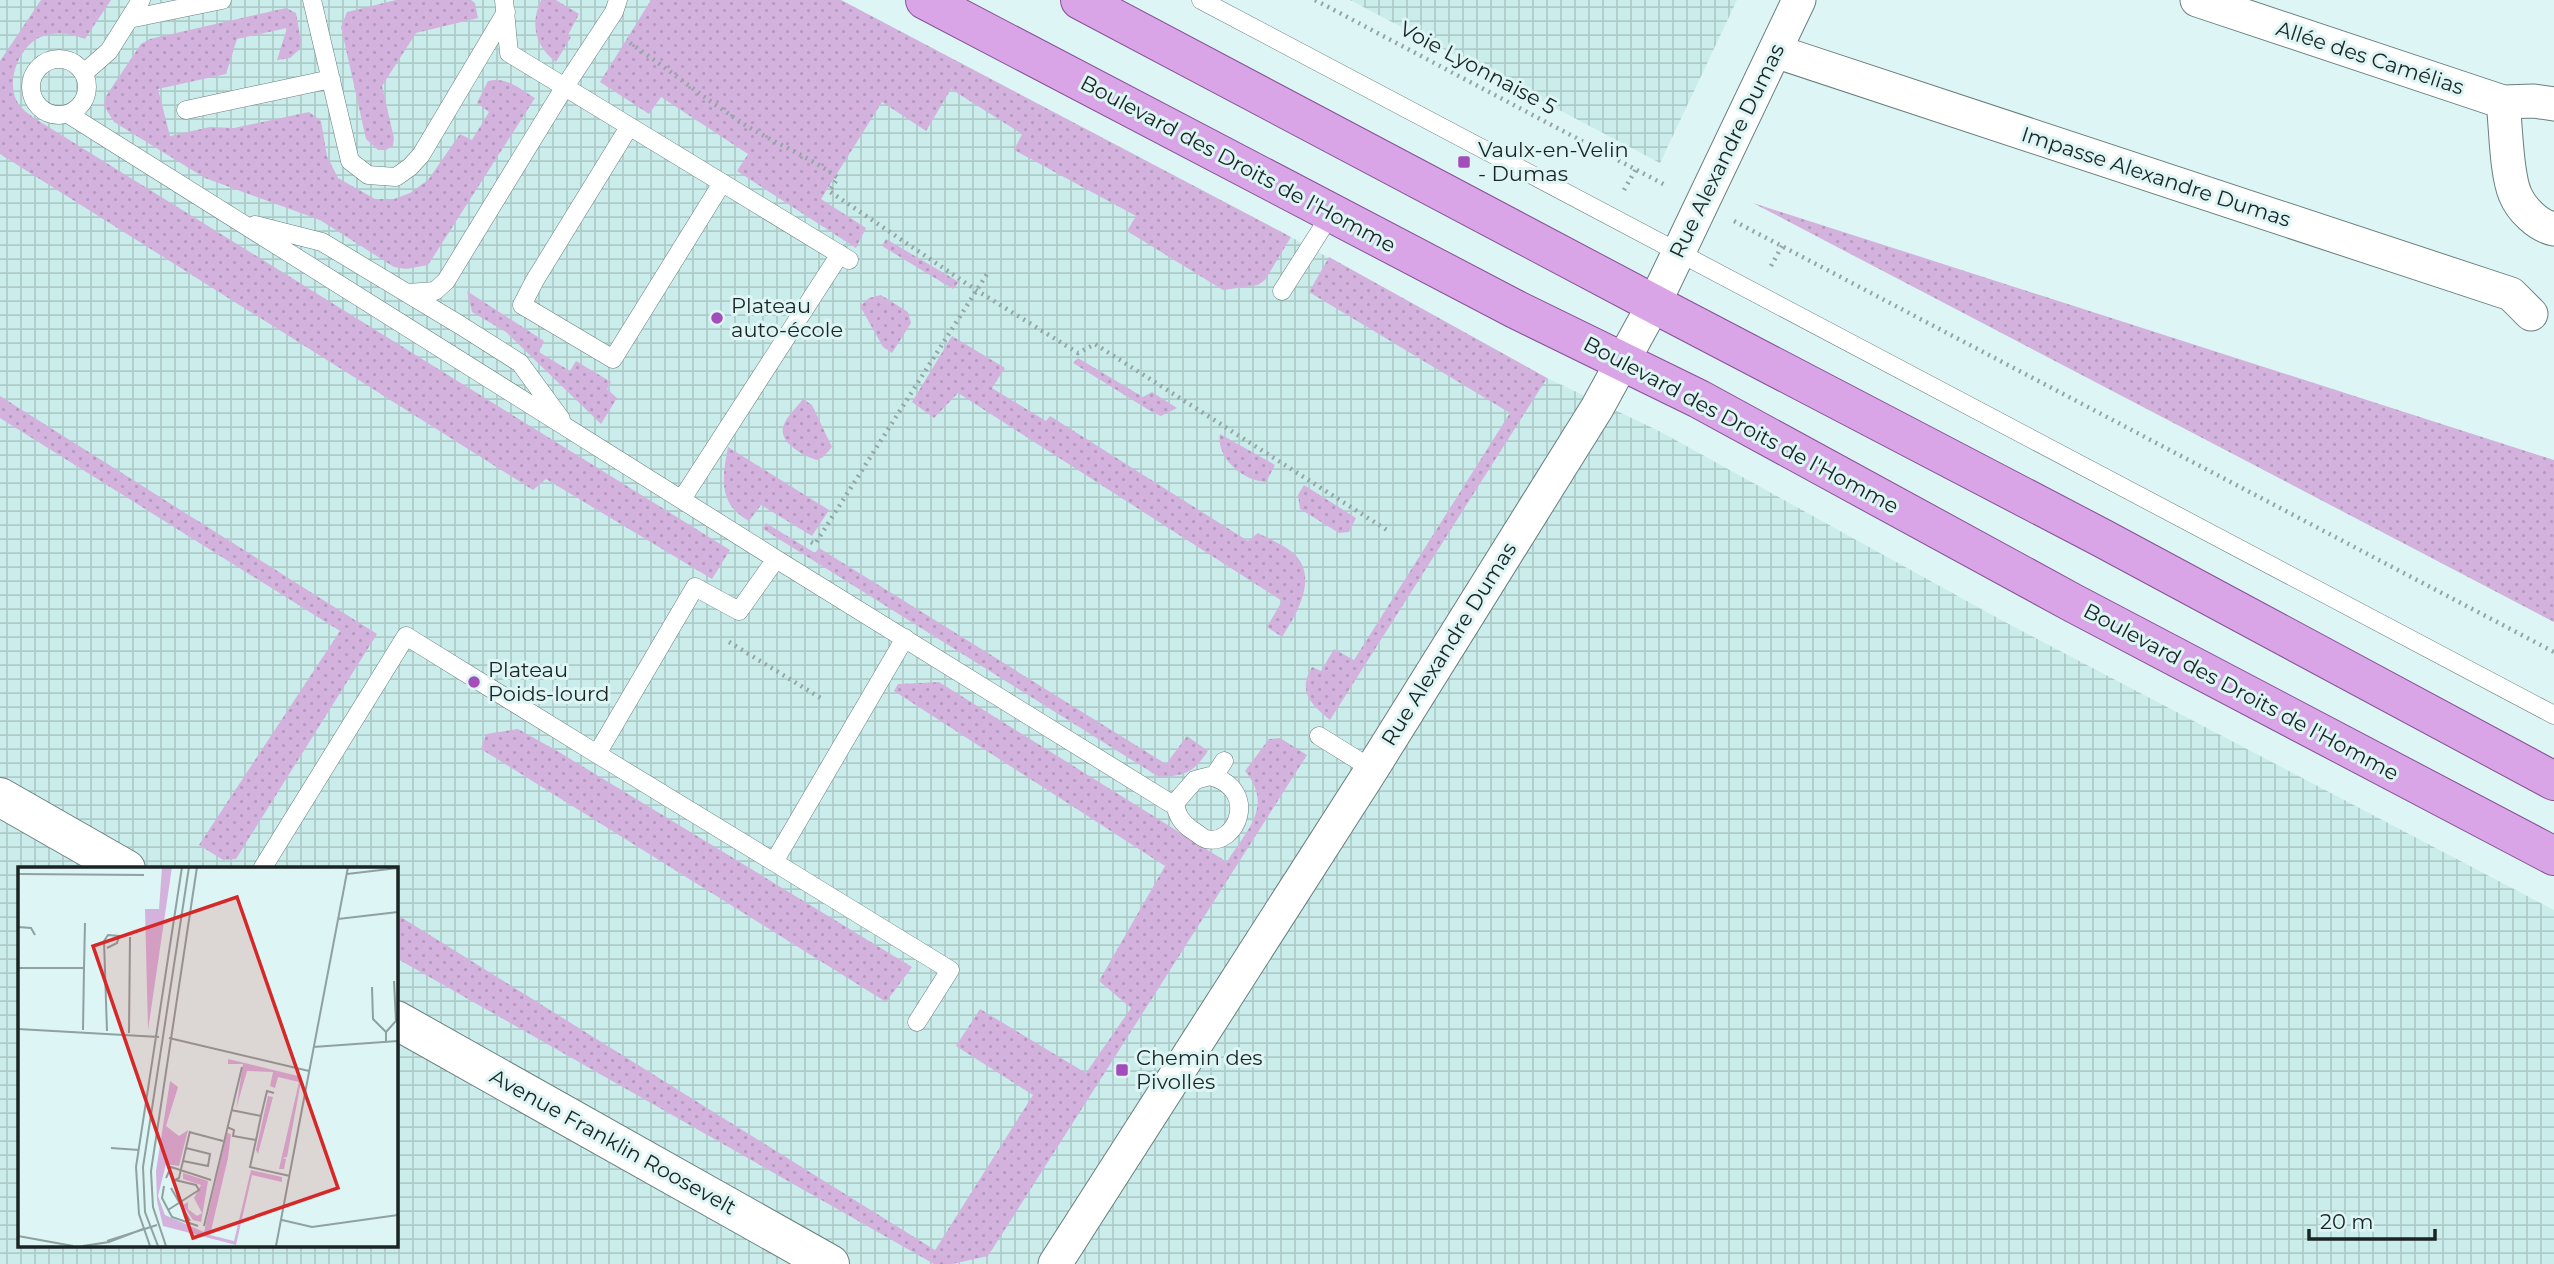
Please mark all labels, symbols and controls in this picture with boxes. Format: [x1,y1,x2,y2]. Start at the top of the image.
street label: Allée des Camélias [2273,15,2467,100]
street label: Voie Lyonnaise 5 [1396,16,1561,119]
street label: Rue Alexandre Dumas [1664,40,1789,262]
street label: Boulevard des Droits de l'Homme [1076,70,1400,258]
street label: Impasse Alexandre Dumas [2018,121,2294,232]
place label: Vaulx-en-Velin - Dumas [1478,137,1629,186]
marker: Vaulx-en-Velin - Dumas [1456,154,1472,170]
place label: Plateau auto-école [731,293,843,342]
marker: Plateau auto-école [709,310,725,326]
street label: Boulevard des Droits de l'Homme [1579,331,1903,519]
street label: Rue Alexandre Dumas [1376,537,1521,750]
street label: Boulevard des Droits de l'Homme [2079,598,2403,786]
place label: Plateau Poids-lourd [488,657,609,706]
marker: Plateau Poids-lourd [466,674,482,690]
inset map [18,867,397,1246]
place label: Chemin des Pivolles [1136,1045,1263,1094]
marker: Chemin des Pivolles [1114,1062,1130,1078]
street label: Avenue Franklin Roosevelt [486,1063,741,1220]
scale bar [2309,1198,2435,1242]
text: 20 m [2320,1209,2374,1234]

